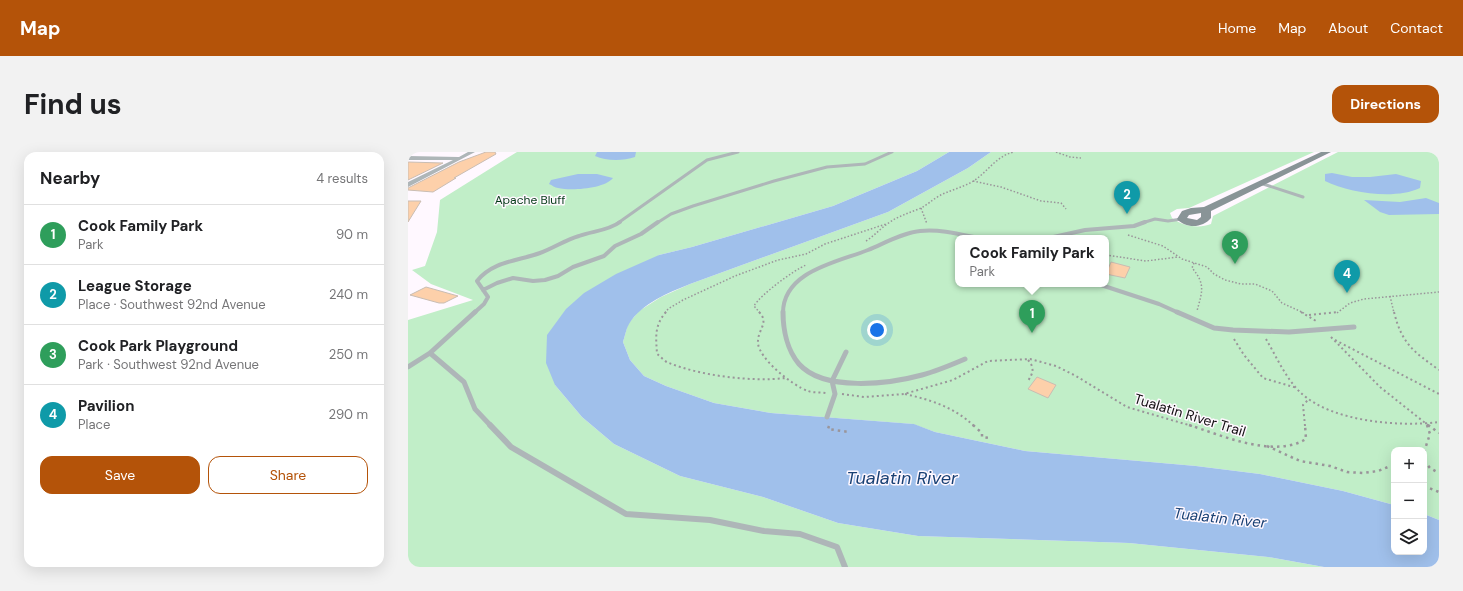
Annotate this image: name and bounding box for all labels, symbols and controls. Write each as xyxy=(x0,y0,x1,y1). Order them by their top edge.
text: Map xyxy=(20,16,60,41)
text: Home xyxy=(1218,19,1256,37)
text: Map xyxy=(1278,19,1306,37)
text: About xyxy=(1328,19,1368,37)
text: Contact xyxy=(1390,19,1443,37)
button: Directions xyxy=(1332,85,1439,123)
text: Find us xyxy=(24,86,122,123)
text: Nearby xyxy=(40,167,100,189)
text: 4 results xyxy=(316,170,368,187)
pin: 2 xyxy=(1114,181,1140,214)
park label: Apache Bluff xyxy=(495,192,565,208)
text: Cook Family Park xyxy=(78,216,203,236)
text: 1 xyxy=(51,226,55,243)
text: 90 m xyxy=(336,226,368,243)
pin: 3 xyxy=(1222,231,1248,264)
popup xyxy=(955,235,1109,287)
text: Park xyxy=(78,236,104,253)
text: Cook Family Park xyxy=(969,243,1095,263)
pin: 4 xyxy=(1334,260,1360,293)
text: Park xyxy=(969,263,995,280)
text: League Storage xyxy=(78,276,192,296)
text: 2 xyxy=(49,286,57,303)
text: 240 m xyxy=(329,286,368,303)
text: Place · Southwest 92nd Avenue xyxy=(78,296,266,313)
pin: 1 xyxy=(1019,300,1045,333)
your location xyxy=(867,320,887,340)
text: Cook Park Playground xyxy=(78,336,238,356)
text: 3 xyxy=(49,346,57,363)
text: 250 m xyxy=(329,346,368,363)
text: Park · Southwest 92nd Avenue xyxy=(78,356,259,373)
street label: Tualatin River Trail xyxy=(1132,389,1248,441)
text: Pavilion xyxy=(78,396,134,416)
text: 4 xyxy=(49,406,57,423)
text: 290 m xyxy=(329,406,368,423)
text: Place xyxy=(78,416,110,433)
map controls xyxy=(1391,447,1427,555)
button: + xyxy=(1391,447,1427,483)
button: Save xyxy=(40,456,200,494)
button: Share xyxy=(208,456,368,494)
water label: Tualatin River xyxy=(846,466,959,490)
button: − xyxy=(1391,483,1427,519)
water label: Tualatin River xyxy=(1173,503,1268,533)
button: layers xyxy=(1391,519,1427,555)

